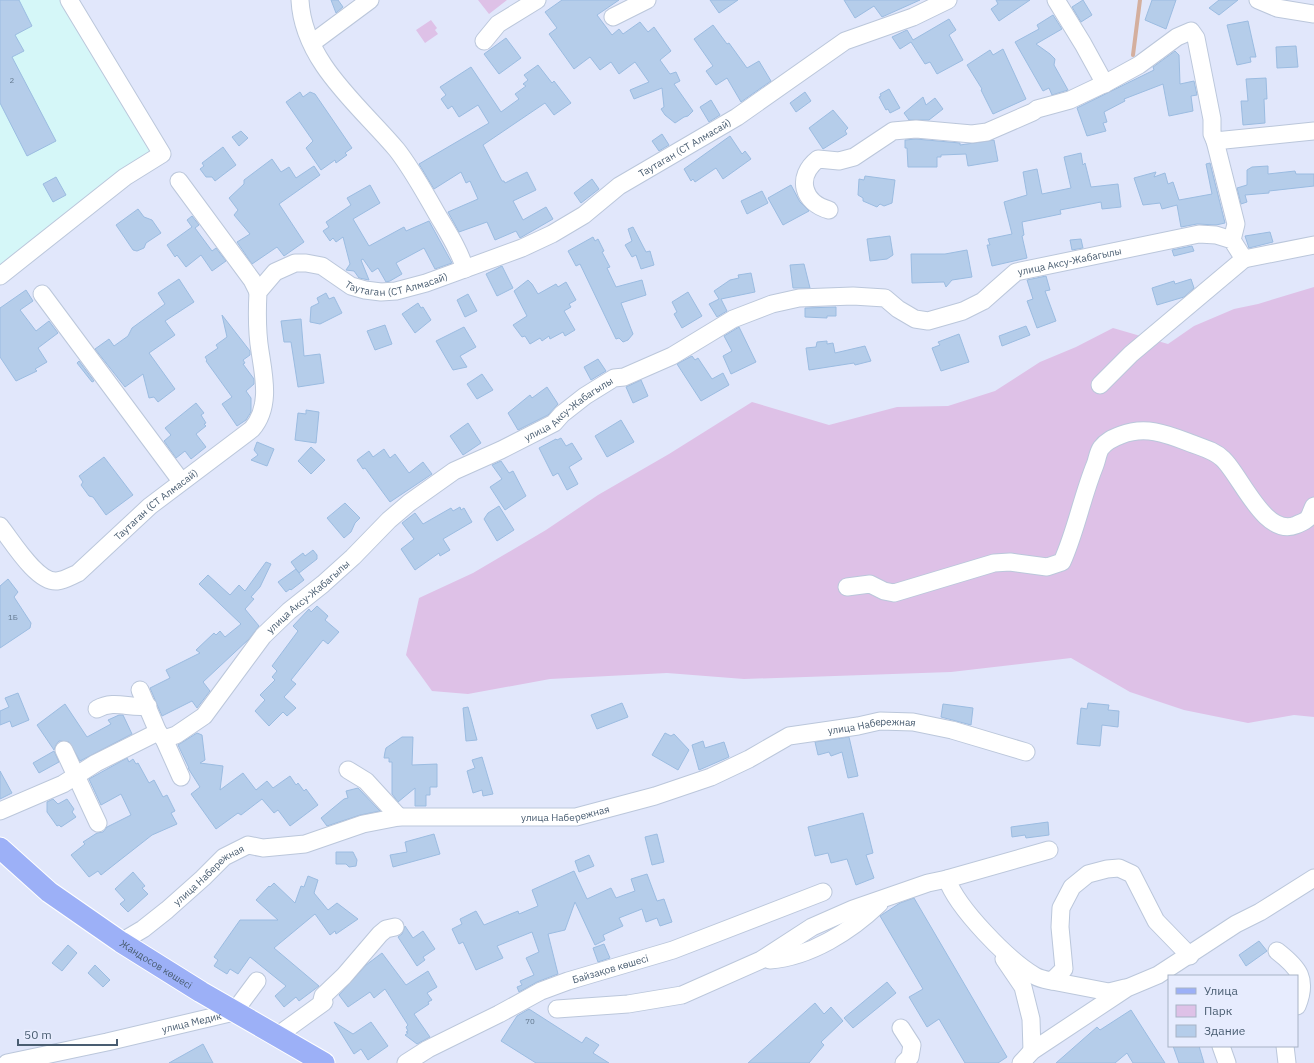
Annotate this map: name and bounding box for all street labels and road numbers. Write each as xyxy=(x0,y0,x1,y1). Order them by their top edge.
street label: Таутаган (СТ Алмасай) xyxy=(636,116,733,180)
street label: улица Аксу-Жабагылы xyxy=(1017,244,1123,278)
street label: Таутаган (СТ Алмасай) xyxy=(342,270,449,299)
street label: улица Аксу-Жабагылы xyxy=(522,374,616,444)
street label: Таутаган (СТ Алмасай) xyxy=(112,466,200,543)
street label: улица Аксу-Жабагылы xyxy=(264,557,352,636)
street label: улица Набережная xyxy=(827,715,917,737)
street label: улица Набережная xyxy=(521,802,611,824)
street label: улица Набережная xyxy=(171,842,246,908)
street label: Жандосов көшесі xyxy=(117,937,195,992)
street label: Байзақов көшесі xyxy=(571,952,650,986)
street label: улица Медик xyxy=(160,1009,223,1036)

